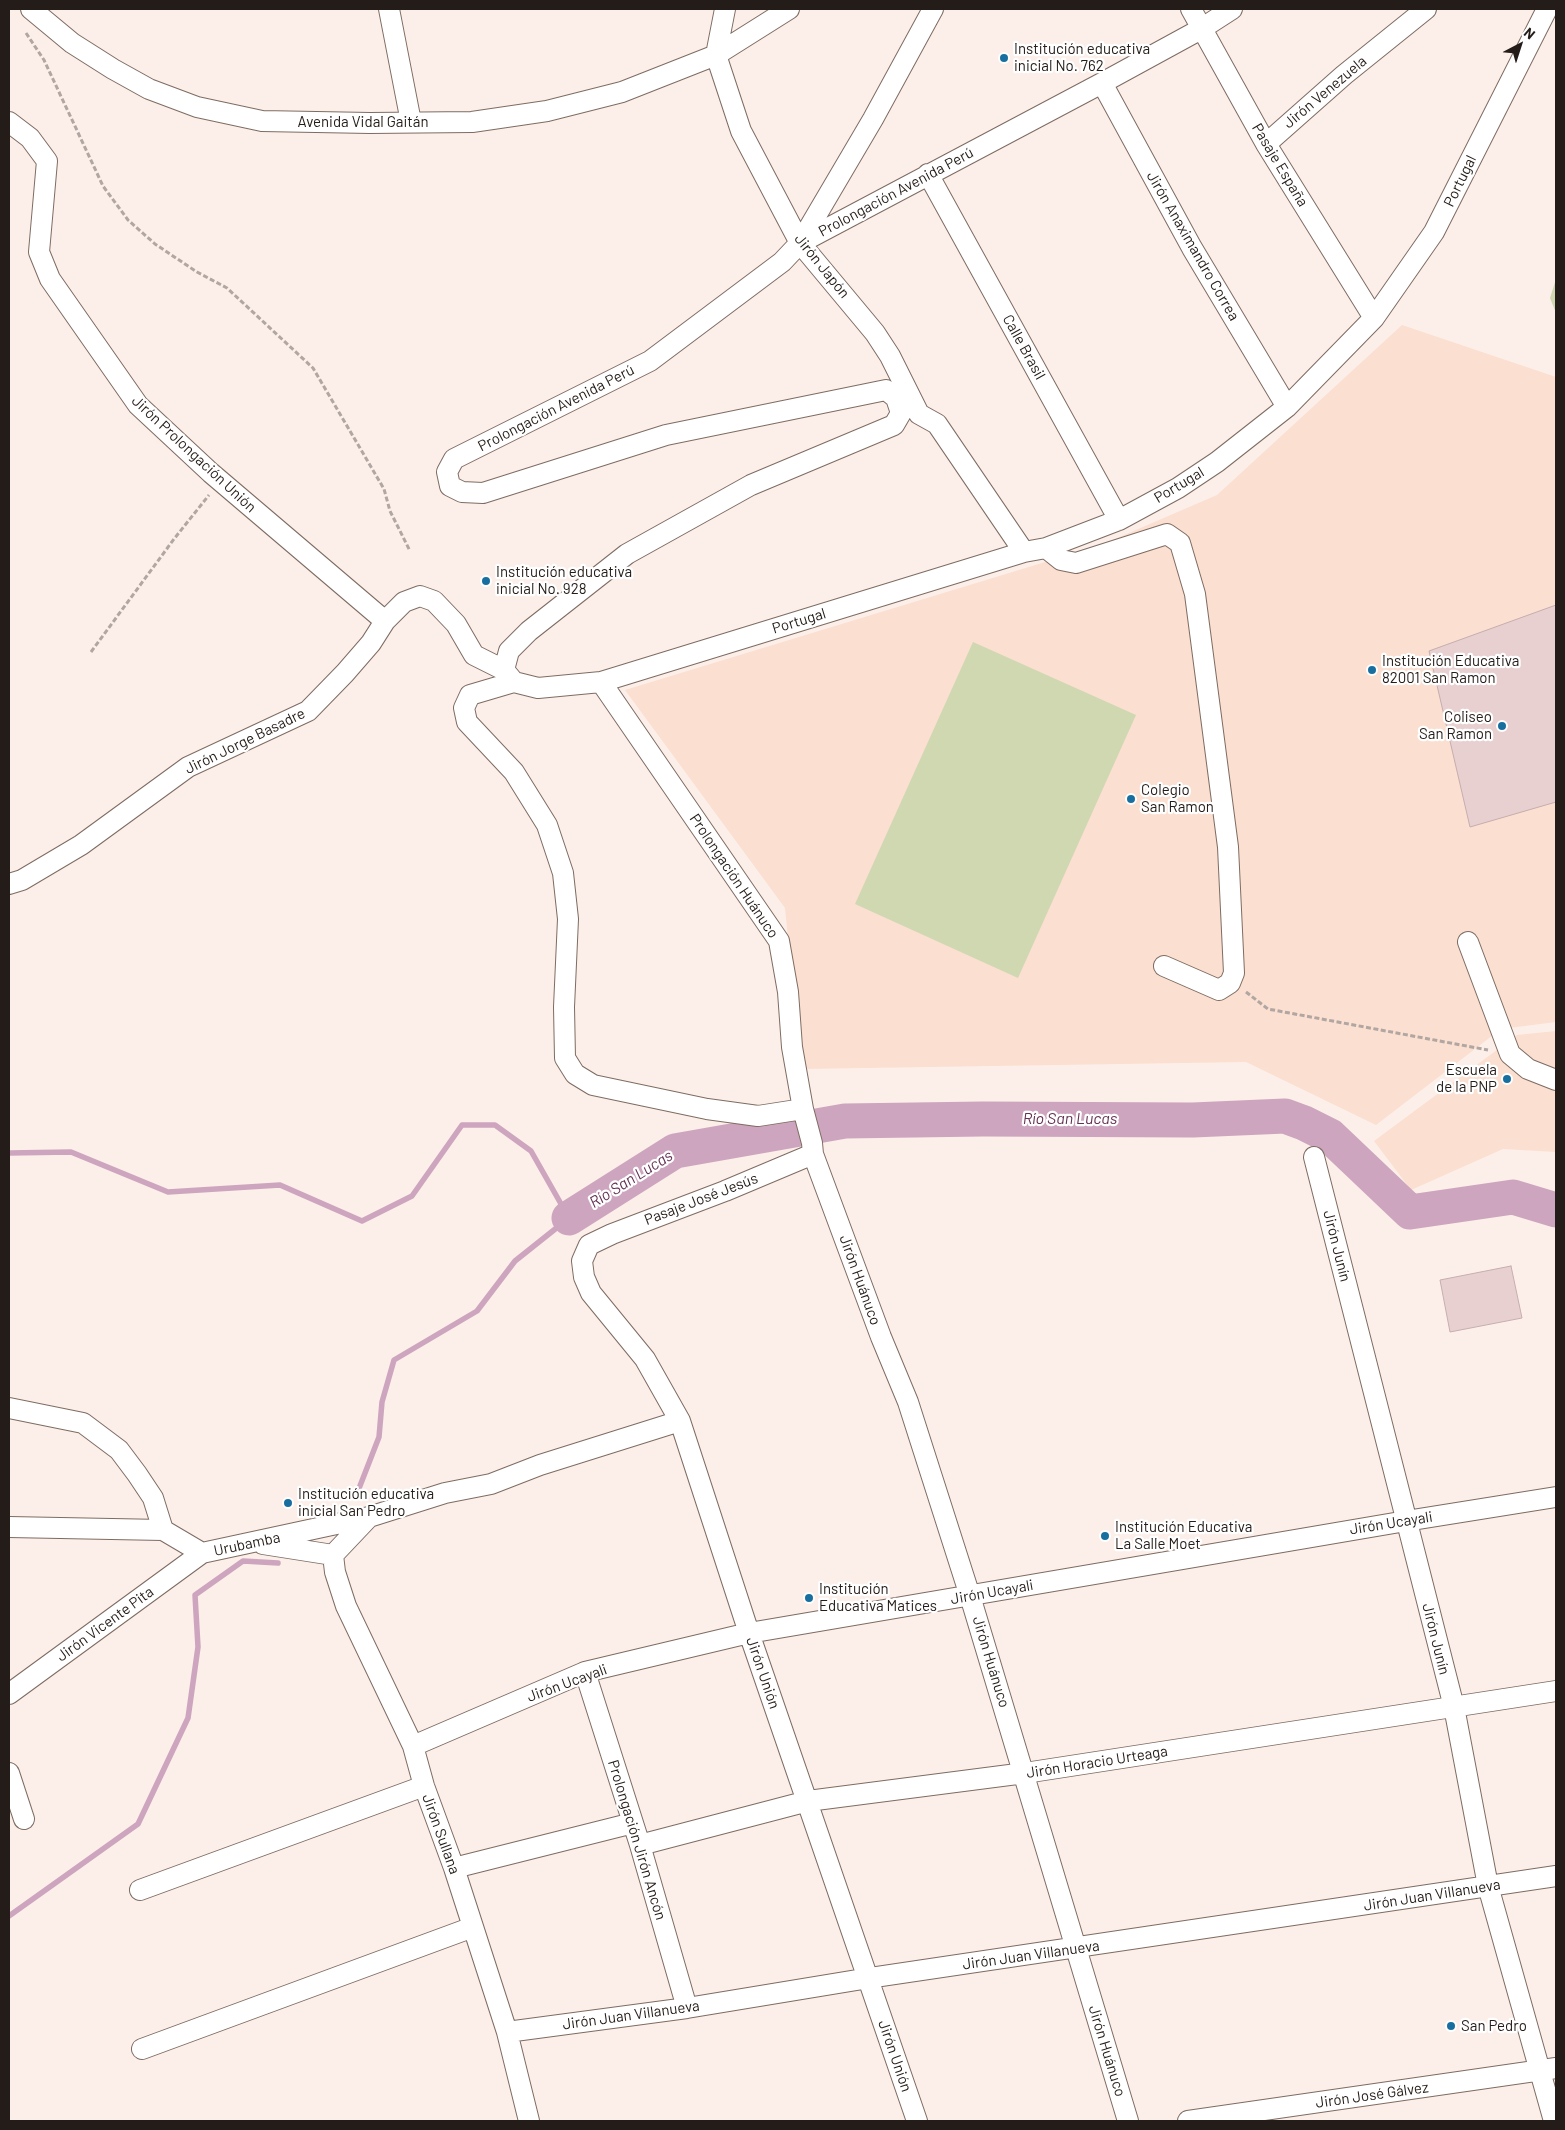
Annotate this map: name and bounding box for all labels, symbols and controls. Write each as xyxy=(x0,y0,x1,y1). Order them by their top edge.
north arrow xyxy=(1495,20,1545,70)
text: N xyxy=(1521,24,1539,43)
place label: Institución educativa inicial No. 762 xyxy=(1014,40,1150,75)
marker: Institución educativa inicial No. 762 xyxy=(998,52,1010,64)
street label: Jirón Venezuela xyxy=(1280,52,1370,132)
street label: Avenida Vidal Gaitán xyxy=(297,113,429,131)
street label: Pasaje España xyxy=(1248,120,1312,210)
street label: Prolongación Avenida Perú xyxy=(815,143,977,241)
street label: Portugal xyxy=(1440,152,1480,210)
street label: Jirón Anaximandro Correa xyxy=(1143,168,1243,324)
street label: Jirón Japón xyxy=(791,230,853,302)
street label: Calle Brasil xyxy=(999,311,1049,383)
street label: Prolongación Avenida Perú xyxy=(475,361,637,455)
street label: Jirón Prolongación Unión xyxy=(128,392,260,516)
street label: Portugal xyxy=(1151,463,1207,507)
place label: Institución educativa inicial No. 928 xyxy=(496,563,632,598)
marker: Institución educativa inicial No. 928 xyxy=(480,575,492,587)
street label: Portugal xyxy=(770,604,828,638)
place label: Institución Educativa 82001 San Ramon xyxy=(1382,652,1519,687)
marker: Institución Educativa 82001 San Ramon xyxy=(1366,664,1378,676)
street label: Jirón Jorge Basadre xyxy=(182,704,308,778)
place label: Coliseo San Ramon xyxy=(1419,708,1492,743)
marker: Coliseo San Ramon xyxy=(1496,720,1508,732)
place label: Colegio San Ramon xyxy=(1141,781,1214,816)
marker: Colegio San Ramon xyxy=(1125,793,1137,805)
street label: Prolongación Huánuco xyxy=(686,810,782,942)
place label: Escuela de la PNP xyxy=(1436,1061,1497,1096)
marker: Escuela de la PNP xyxy=(1501,1073,1513,1085)
water label: Río San Lucas xyxy=(1023,1109,1117,1129)
water label: Río San Lucas xyxy=(586,1146,676,1212)
street label: Pasaje José Jesús xyxy=(642,1169,760,1229)
street label: Jirón Junín xyxy=(1319,1208,1355,1284)
street label: Jirón Huánuco xyxy=(835,1233,885,1327)
place label: Institución educativa inicial San Pedro xyxy=(298,1485,434,1520)
marker: Institución educativa inicial San Pedro xyxy=(282,1497,294,1509)
street label: Jirón Ucayali xyxy=(1348,1508,1434,1538)
place label: Institución Educativa La Salle Moet xyxy=(1115,1518,1252,1553)
street label: Urubamba xyxy=(212,1528,282,1560)
marker: Institución Educativa La Salle Moet xyxy=(1099,1530,1111,1542)
street label: Jirón Ucayali xyxy=(949,1576,1035,1608)
place label: Institución Educativa Matices xyxy=(819,1580,937,1615)
street label: Jirón Vicente Pita xyxy=(53,1583,157,1665)
marker: Institución Educativa Matices xyxy=(803,1592,815,1604)
street label: Jirón Junín xyxy=(1418,1601,1454,1677)
street label: Jirón Huánuco xyxy=(969,1614,1013,1710)
street label: Jirón Unión xyxy=(742,1635,784,1711)
street label: Jirón Ucayali xyxy=(525,1660,609,1706)
street label: Jirón Horacio Urteaga xyxy=(1025,1742,1169,1782)
street label: Prolongación Jirón Ancón xyxy=(604,1758,670,1922)
street label: Jirón Sullana xyxy=(418,1791,464,1877)
street label: Jirón Juan Villanueva xyxy=(1362,1875,1502,1915)
street label: Jirón Juan Villanueva xyxy=(961,1936,1101,1974)
street label: Jirón Juan Villanueva xyxy=(561,1996,701,2034)
street label: Jirón Huánuco xyxy=(1085,2003,1129,2099)
place label: San Pedro xyxy=(1461,2017,1527,2035)
street label: Jirón Unión xyxy=(874,2018,916,2094)
marker: San Pedro xyxy=(1445,2020,1457,2032)
street label: Jirón José Gálvez xyxy=(1314,2078,1430,2112)

